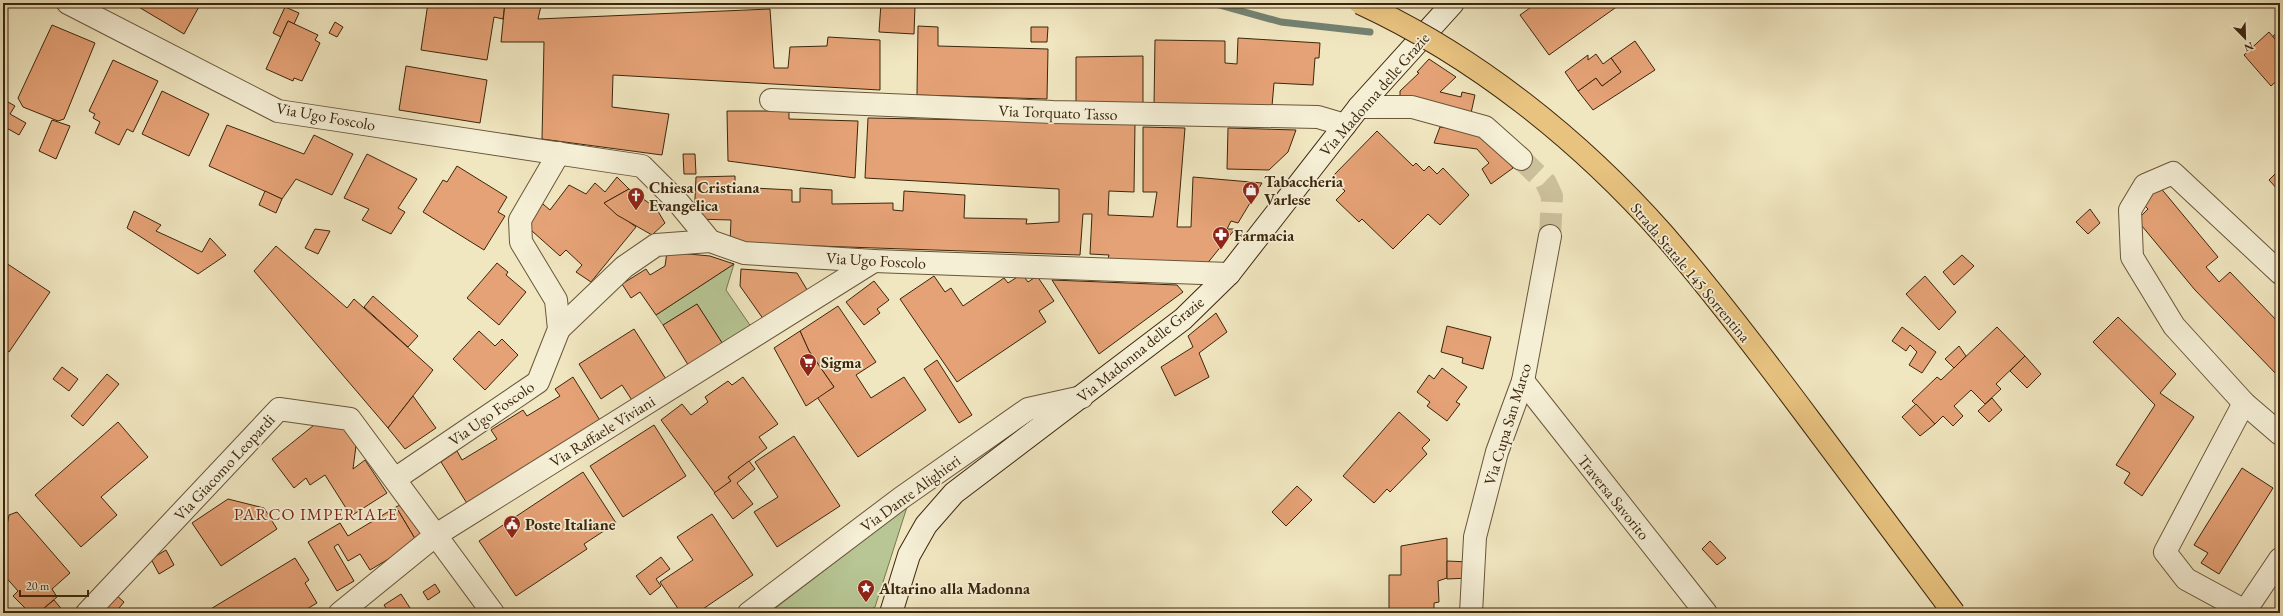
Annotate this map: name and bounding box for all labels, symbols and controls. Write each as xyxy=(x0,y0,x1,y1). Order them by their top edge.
north arrow xyxy=(2225,18,2265,58)
street label: Via Madonna delle Grazie xyxy=(1315,28,1434,161)
text: N xyxy=(2242,39,2256,55)
street label: Via Ugo Foscolo xyxy=(275,97,377,136)
street label: Via Torquato Tasso xyxy=(998,100,1118,125)
place label: Tabaccheria Varlese xyxy=(1264,171,1344,210)
place label: Chiesa Cristiana Evangelica xyxy=(649,177,760,216)
shop icon: Tabaccheria Varlese xyxy=(1241,180,1261,205)
church icon: Chiesa Cristiana Evangelica xyxy=(626,186,646,211)
street label: Strada Statale 145 Sorrentina xyxy=(1626,198,1756,347)
pharmacy icon: Farmacia xyxy=(1211,225,1231,250)
place label: Farmacia xyxy=(1234,225,1295,246)
street label: Via Ugo Foscolo xyxy=(825,247,927,274)
street label: Via Madonna delle Grazie xyxy=(1072,292,1208,407)
supermarket icon: Sigma xyxy=(798,352,818,377)
place label: Sigma xyxy=(821,352,863,373)
street label: Via Cupa San Marco xyxy=(1479,360,1536,488)
street label: Via Ugo Foscolo xyxy=(444,376,538,451)
street label: Via Raffaele Viviani xyxy=(546,391,659,472)
street label: Via Giacomo Leopardi xyxy=(169,409,279,525)
street label: Via Dante Alighieri xyxy=(856,450,965,537)
street label: Traversa Savorito xyxy=(1573,450,1654,544)
district label: PARCO IMPERIALE xyxy=(234,503,398,525)
public building icon: Poste Italiane xyxy=(502,514,522,539)
place label: Poste Italiane xyxy=(525,514,616,535)
scale bar xyxy=(20,572,88,598)
text: 20 m xyxy=(26,578,50,594)
place icon: Altarino alla Madonna xyxy=(856,578,876,603)
place label: Altarino alla Madonna xyxy=(878,578,1031,599)

